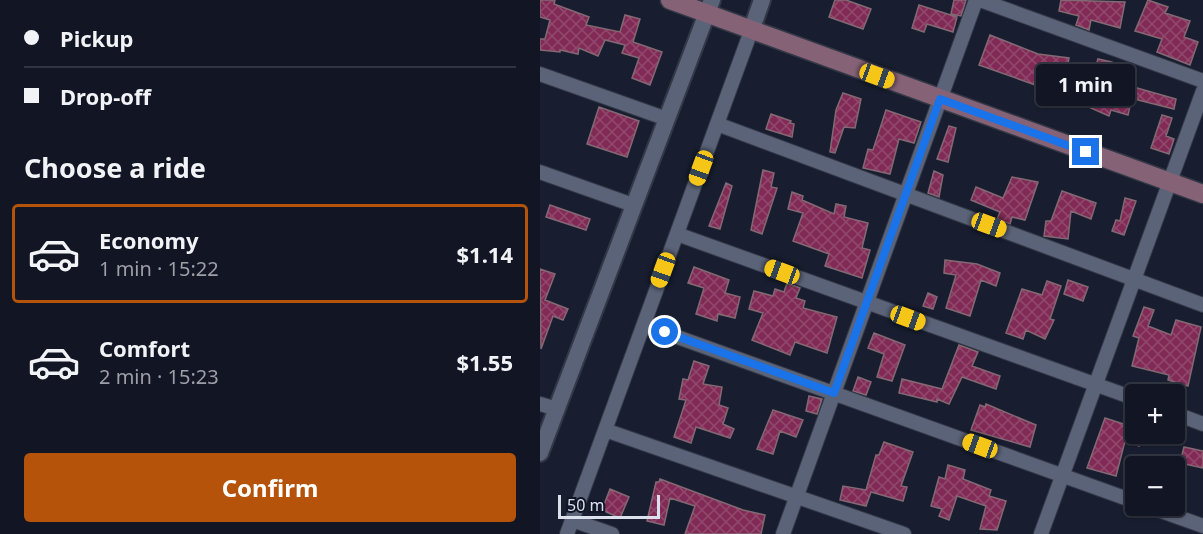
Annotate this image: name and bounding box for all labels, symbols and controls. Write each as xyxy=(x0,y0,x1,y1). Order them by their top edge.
text: Pickup xyxy=(60,23,133,53)
car xyxy=(857,61,897,91)
callout: 1 min xyxy=(1036,65,1136,107)
text: 1 min xyxy=(1058,71,1113,98)
text: Drop-off xyxy=(60,81,151,111)
route end xyxy=(1072,138,1099,165)
car xyxy=(686,148,716,188)
text: Choose a ride xyxy=(24,149,206,186)
car xyxy=(969,210,1009,240)
text: Economy xyxy=(99,225,198,255)
icon: car xyxy=(27,227,81,281)
text: $1.14 xyxy=(456,239,513,269)
car xyxy=(648,250,678,290)
text: 1 min · 15:22 xyxy=(99,255,219,282)
car xyxy=(762,257,802,287)
car xyxy=(888,303,928,333)
route start xyxy=(651,318,678,345)
text: Comfort xyxy=(99,333,190,363)
icon: car xyxy=(27,335,81,389)
text: $1.55 xyxy=(456,347,513,377)
text: 2 min · 15:23 xyxy=(99,363,219,390)
map controls xyxy=(1125,384,1185,516)
button: + xyxy=(1125,384,1185,444)
car xyxy=(960,431,1000,461)
button: Confirm xyxy=(24,453,516,522)
button: − xyxy=(1125,456,1185,516)
scale bar xyxy=(558,492,660,520)
text: 50 m xyxy=(567,494,604,516)

